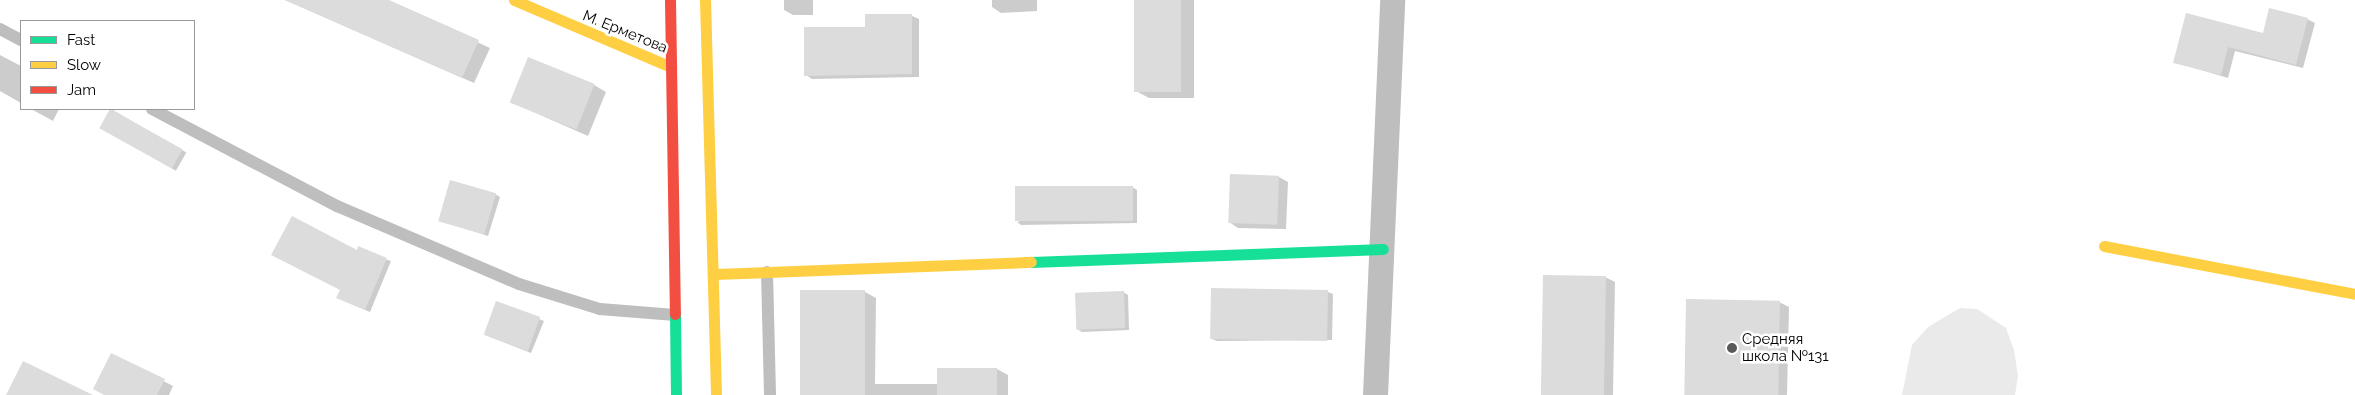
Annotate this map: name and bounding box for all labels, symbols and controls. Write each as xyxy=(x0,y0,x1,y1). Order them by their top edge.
street label: М. Ерметова xyxy=(580,7,670,57)
legend xyxy=(20,20,195,110)
text: Fast xyxy=(67,31,95,49)
text: Slow xyxy=(67,56,101,74)
text: Jam xyxy=(67,81,96,99)
place label: Средняя школа №131 xyxy=(1742,330,1829,365)
marker: Средняя школа №131 xyxy=(1726,342,1738,354)

